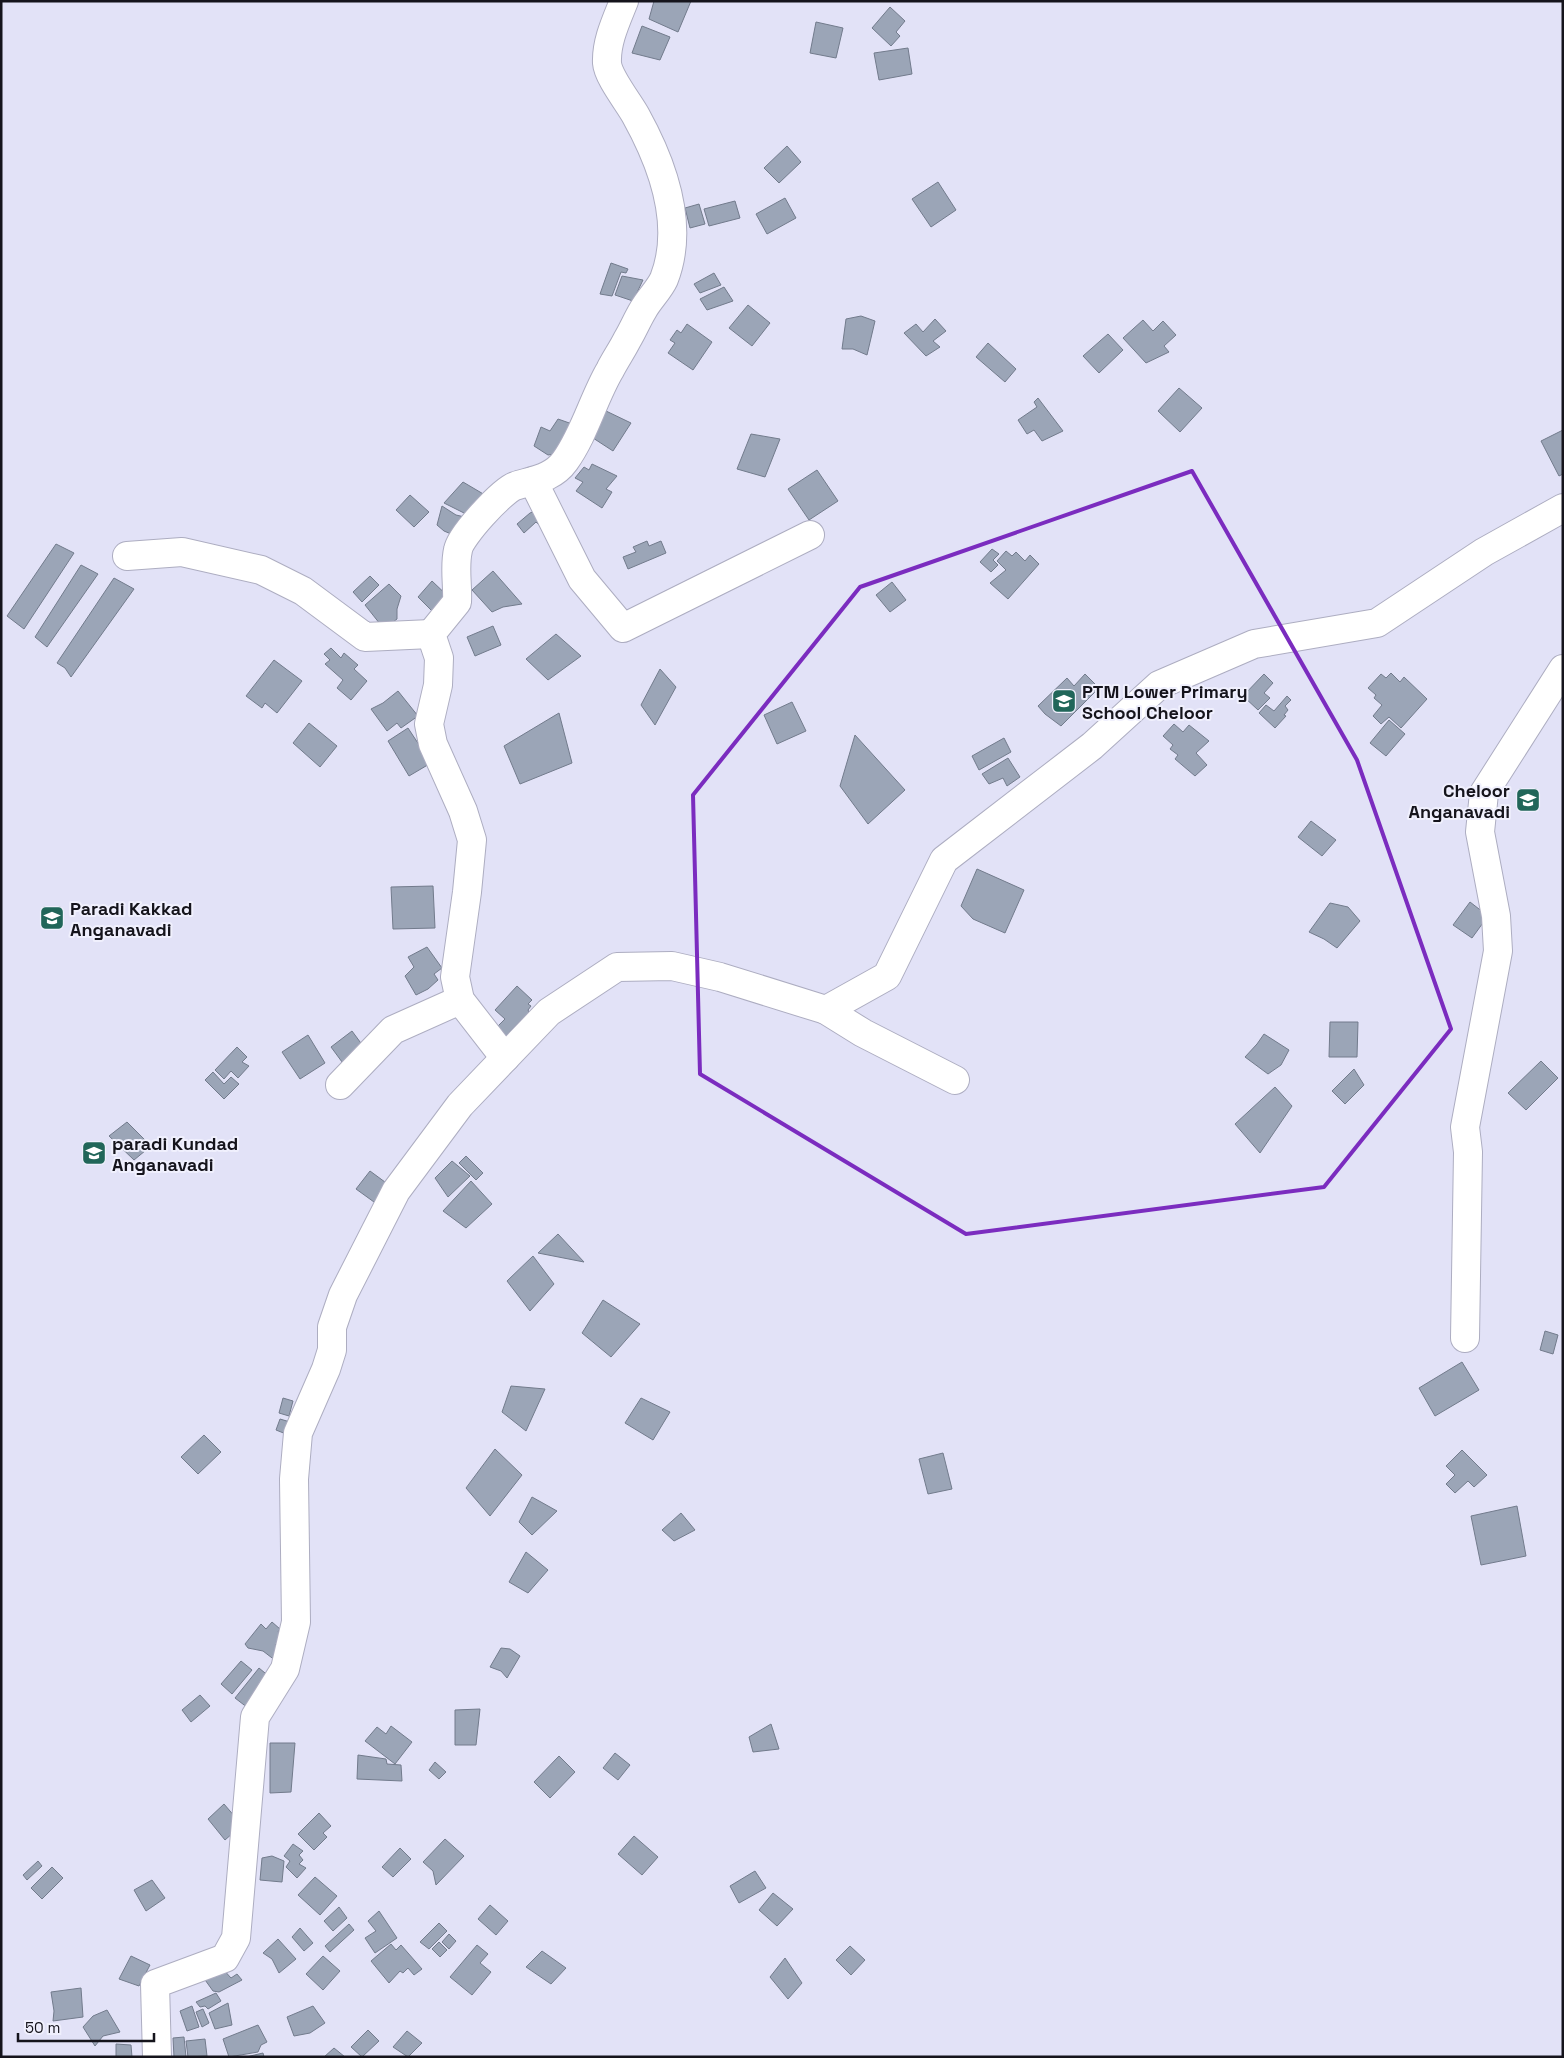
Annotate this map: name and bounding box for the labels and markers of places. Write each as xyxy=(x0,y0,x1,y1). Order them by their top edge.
place label: PTM Lower Primary School Cheloor xyxy=(1082,680,1248,724)
school or university icon: PTM Lower Primary School Cheloor xyxy=(1051,688,1077,714)
place label: Cheloor Anganavadi xyxy=(1408,779,1510,823)
school or university icon: Cheloor Anganavadi xyxy=(1515,787,1541,813)
place label: Paradi Kakkad Anganavadi xyxy=(70,897,193,941)
school or university icon: Paradi Kakkad Anganavadi xyxy=(39,905,65,931)
place label: paradi Kundad Anganavadi xyxy=(112,1132,238,1176)
school or university icon: paradi Kundad Anganavadi xyxy=(81,1140,107,1166)

